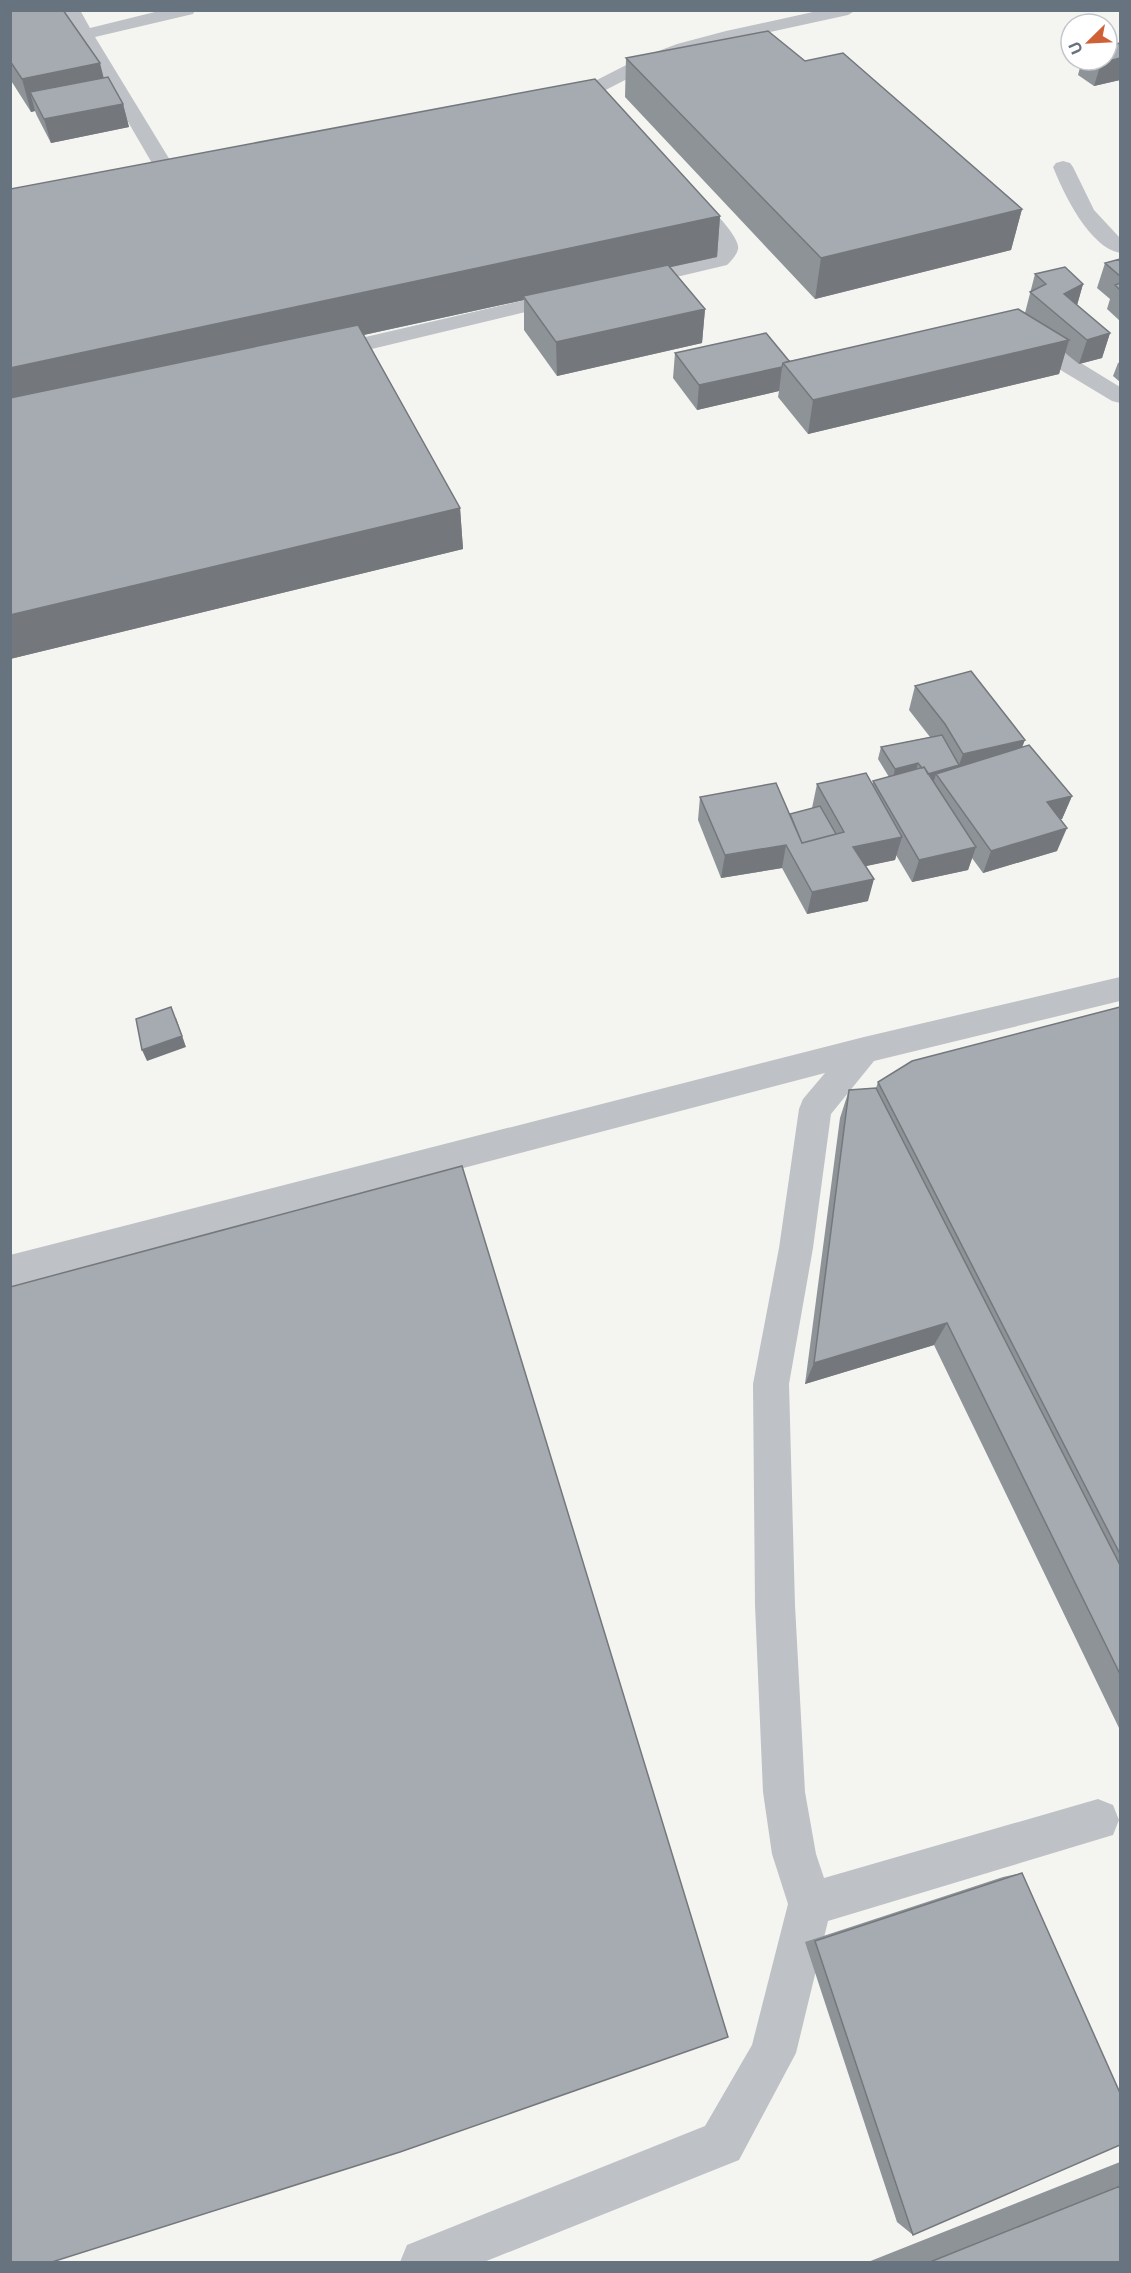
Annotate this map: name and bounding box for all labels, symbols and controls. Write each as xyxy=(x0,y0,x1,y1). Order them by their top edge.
north arrow xyxy=(1059,12,1119,72)
text: U xyxy=(1064,39,1087,58)

